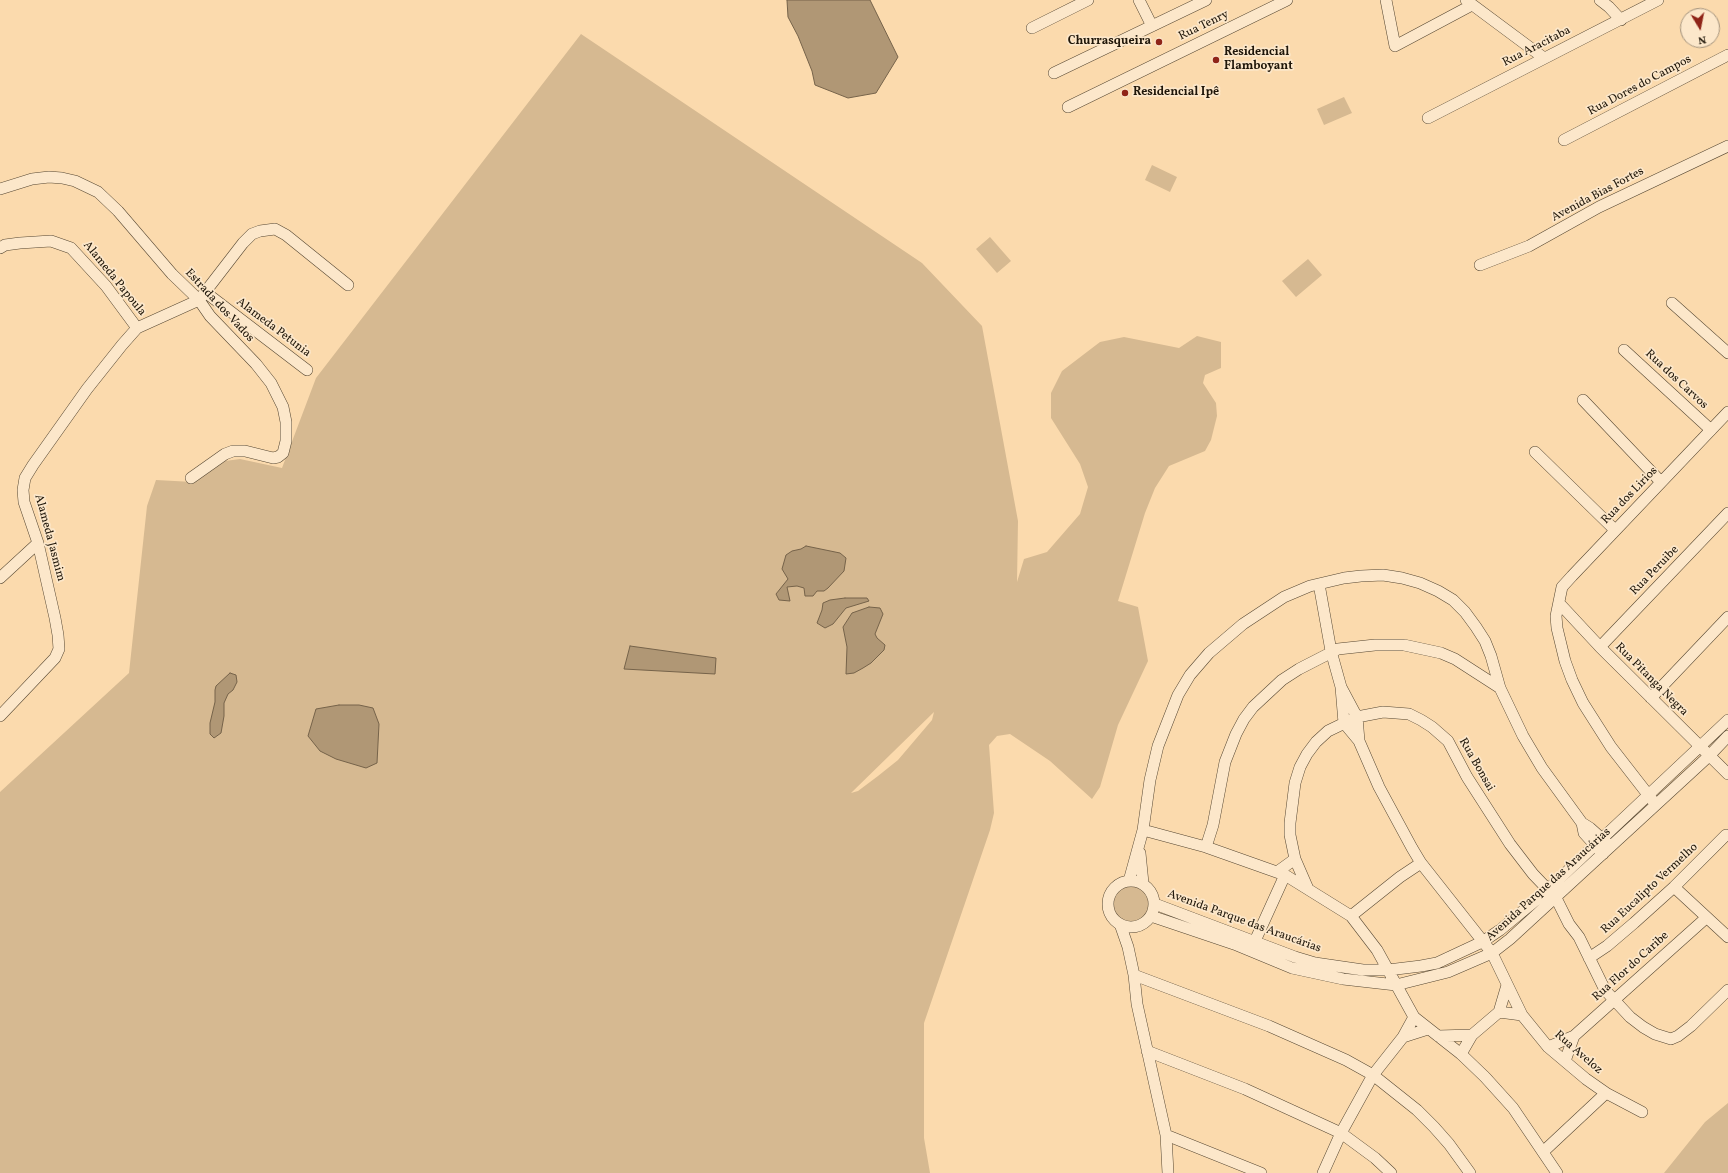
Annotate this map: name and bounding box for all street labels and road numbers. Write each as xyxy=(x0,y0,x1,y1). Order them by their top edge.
street label: Rua Tenry xyxy=(1177,8,1231,44)
street label: Rua Aracitaba xyxy=(1501,24,1573,70)
street label: Rua Dores do Campos xyxy=(1586,53,1694,119)
street label: Avenida Bias Fortes xyxy=(1549,165,1647,225)
street label: Alameda Papoula xyxy=(79,239,149,319)
street label: Estrada dos Vados xyxy=(181,266,257,346)
street label: Alameda Petunia xyxy=(233,295,313,361)
street label: Rua dos Carvos xyxy=(1642,347,1710,413)
street label: Rua dos Lirios xyxy=(1599,464,1661,528)
street label: Alameda Jasmim xyxy=(30,493,68,583)
street label: Rua Peruibe xyxy=(1628,543,1682,599)
street label: Rua Pitanga Negra xyxy=(1611,640,1691,720)
street label: Rua Bonsai xyxy=(1455,736,1497,794)
street label: Avenida Parque das Araucárias xyxy=(1484,825,1614,945)
street label: Rua Eucalipto Vermelho xyxy=(1599,840,1701,938)
street label: Avenida Parque das Araucárias xyxy=(1165,887,1323,957)
street label: Rua Flor do Caribe xyxy=(1590,929,1672,1005)
street label: Rua Aveloz xyxy=(1551,1028,1605,1078)

